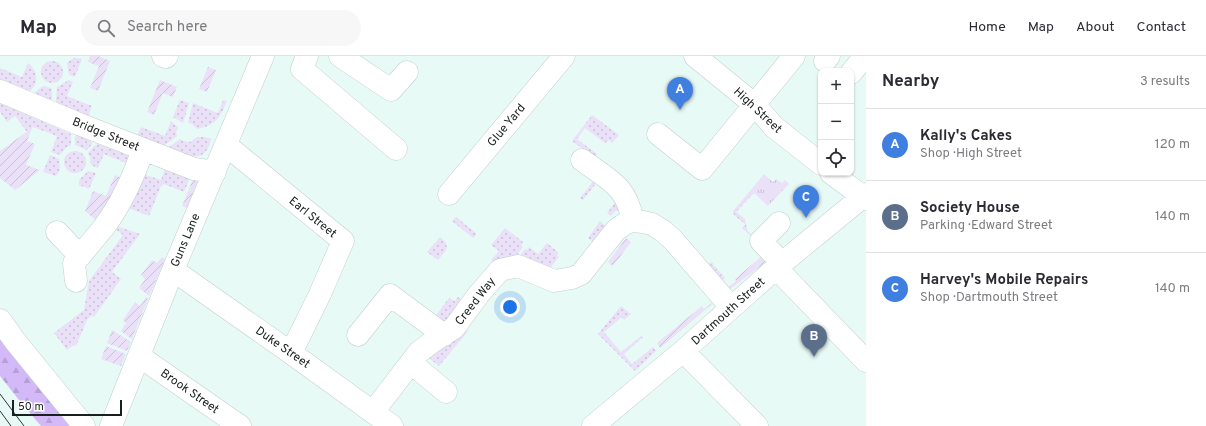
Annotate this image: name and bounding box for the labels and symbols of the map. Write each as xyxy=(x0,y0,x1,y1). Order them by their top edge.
pin: A xyxy=(667,77,693,110)
street label: High Street xyxy=(730,84,785,137)
street label: Glue Yard xyxy=(484,101,529,150)
street label: Bridge Street xyxy=(70,114,142,156)
pin: C xyxy=(793,185,819,218)
street label: Earl Street xyxy=(285,194,340,242)
street label: Guns Lane xyxy=(167,211,204,270)
street label: Creed Way xyxy=(452,274,500,329)
street label: Dartmouth Street xyxy=(688,274,769,349)
your location xyxy=(500,297,520,317)
street label: Duke Street xyxy=(252,323,313,373)
pin: B xyxy=(801,324,827,357)
street label: Brook Street xyxy=(157,366,222,418)
scale bar xyxy=(12,398,122,417)

